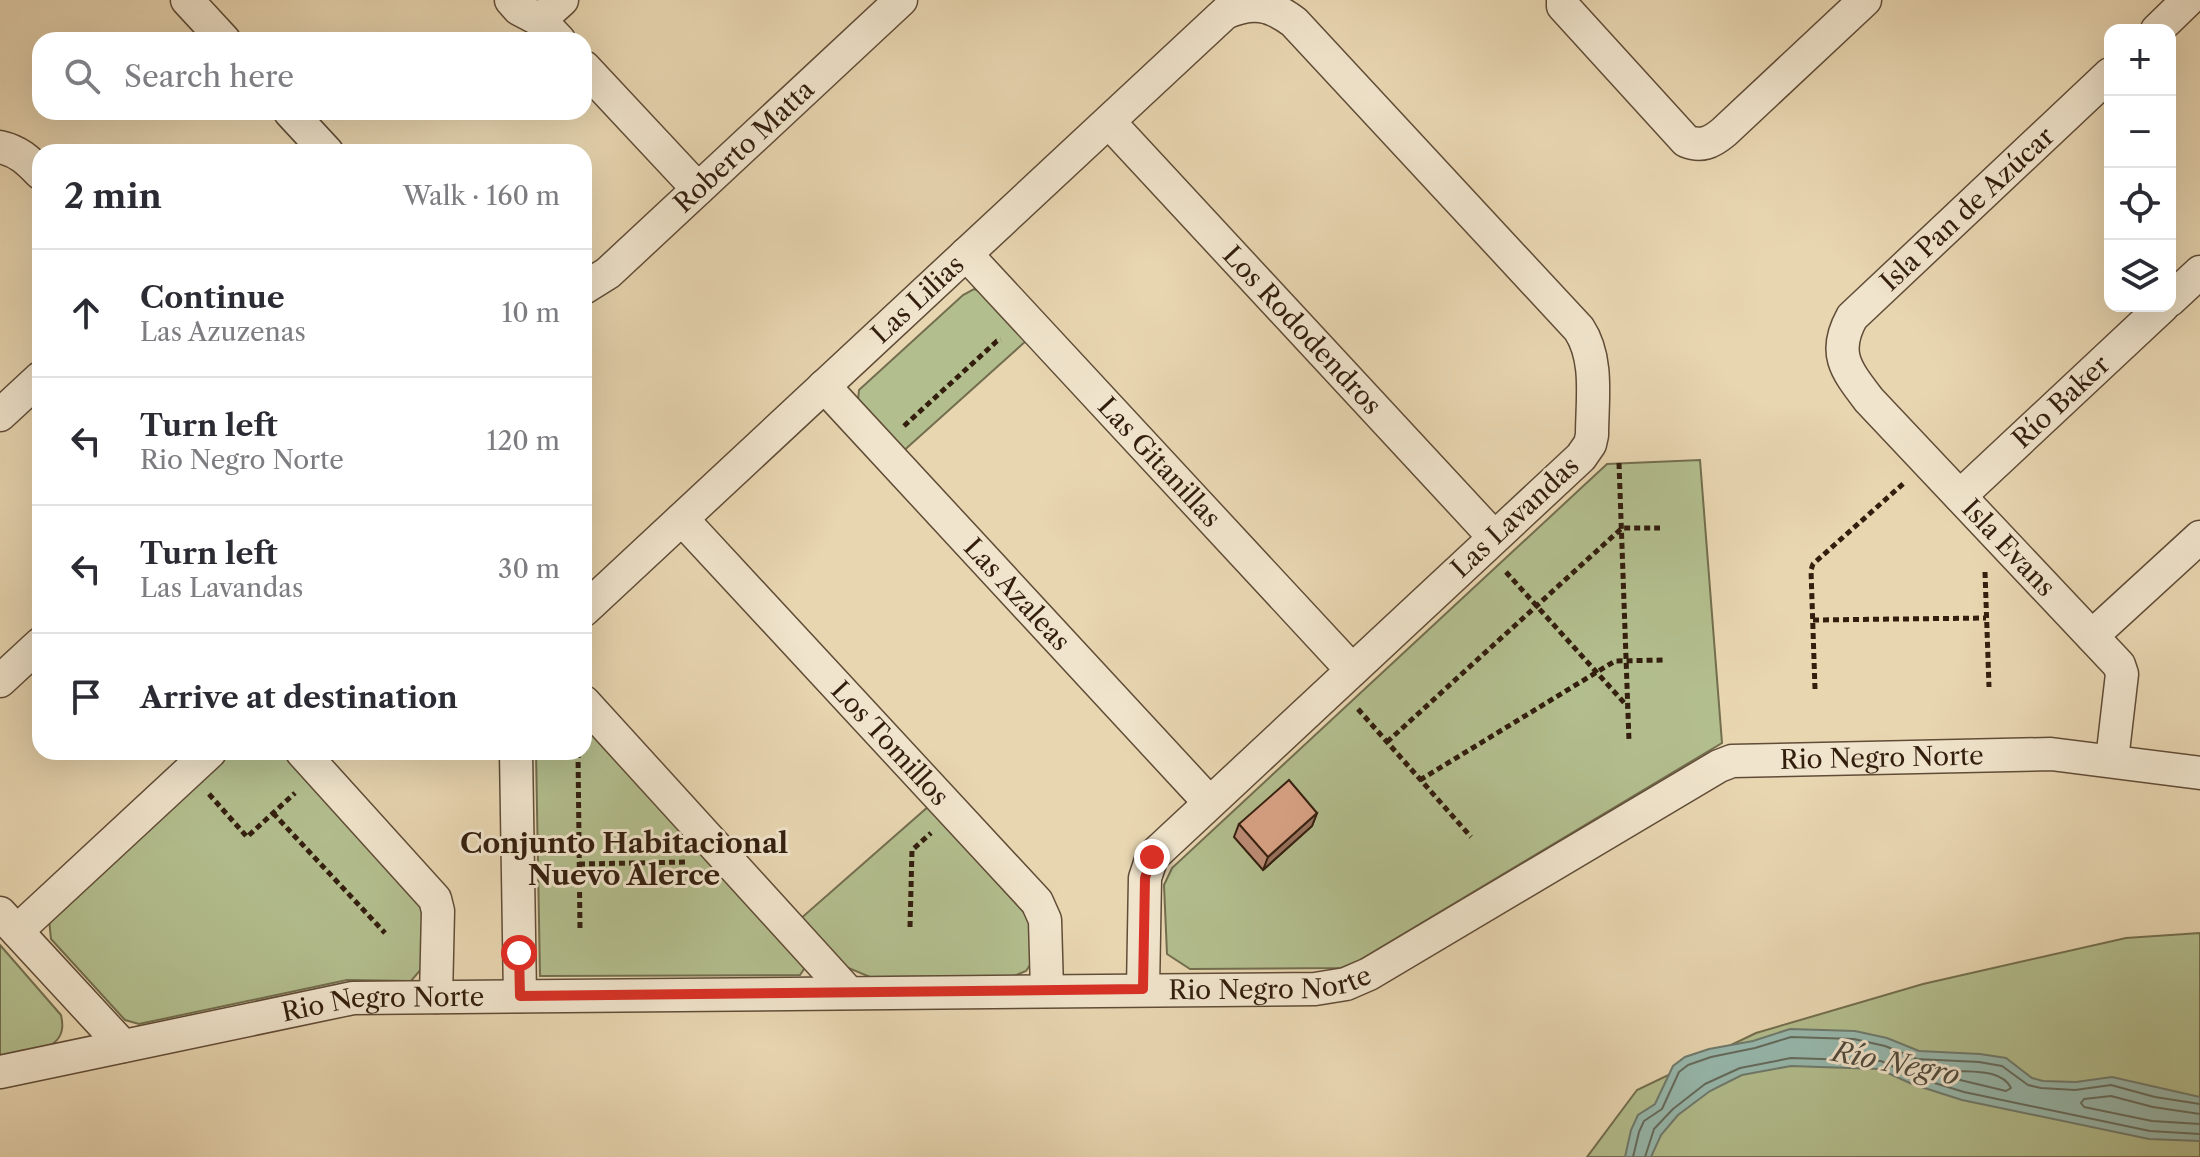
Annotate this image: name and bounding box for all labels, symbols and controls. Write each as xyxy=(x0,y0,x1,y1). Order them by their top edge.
map controls xyxy=(2104,24,2176,312)
button: + xyxy=(2104,24,2176,96)
search box xyxy=(32,32,592,120)
icon: search xyxy=(60,54,104,98)
text: Search here xyxy=(124,58,294,95)
street label: Roberto Matta xyxy=(667,73,821,219)
button: − xyxy=(2104,96,2176,168)
street label: Isla Pan de Azúcar xyxy=(1874,120,2060,298)
button: locate xyxy=(2104,168,2176,240)
text: 2 min xyxy=(64,175,162,217)
text: Walk · 160 m xyxy=(403,180,560,212)
street label: Los Rododendros xyxy=(1216,239,1388,421)
button: layers xyxy=(2104,240,2176,312)
street label: Las Lilias xyxy=(865,248,971,350)
text: Continue xyxy=(140,279,285,316)
icon: ahead xyxy=(64,291,108,335)
text: 10 m xyxy=(501,297,560,329)
text: Las Azuzenas xyxy=(140,316,306,348)
street label: Río Baker xyxy=(2006,349,2116,455)
street label: Las Gitanillas xyxy=(1091,391,1227,534)
text: Turn left xyxy=(140,407,277,444)
icon: left xyxy=(64,419,108,463)
text: 120 m xyxy=(486,425,560,457)
text: Rio Negro Norte xyxy=(140,444,344,476)
street label: Las Lavandas xyxy=(1444,450,1586,584)
street label: Isla Evans xyxy=(1955,493,2062,603)
street label: Las Azaleas xyxy=(957,532,1077,657)
text: Turn left xyxy=(140,535,277,572)
icon: left xyxy=(64,547,108,591)
text: 30 m xyxy=(498,553,560,585)
text: Las Lavandas xyxy=(140,572,303,604)
street label: Los Tomillos xyxy=(824,674,956,812)
icon: arrive xyxy=(64,675,108,719)
text: Arrive at destination xyxy=(140,679,458,716)
street label: Rio Negro Norte xyxy=(1779,739,1984,776)
district label: Conjunto Habitacional Nuevo Alerce xyxy=(460,826,788,892)
route end xyxy=(1134,839,1170,875)
route start xyxy=(501,935,537,971)
street label: Rio Negro Norte xyxy=(1168,959,1376,1006)
street label: Rio Negro Norte xyxy=(279,981,484,1029)
water label: Río Negro xyxy=(1828,1034,1962,1092)

